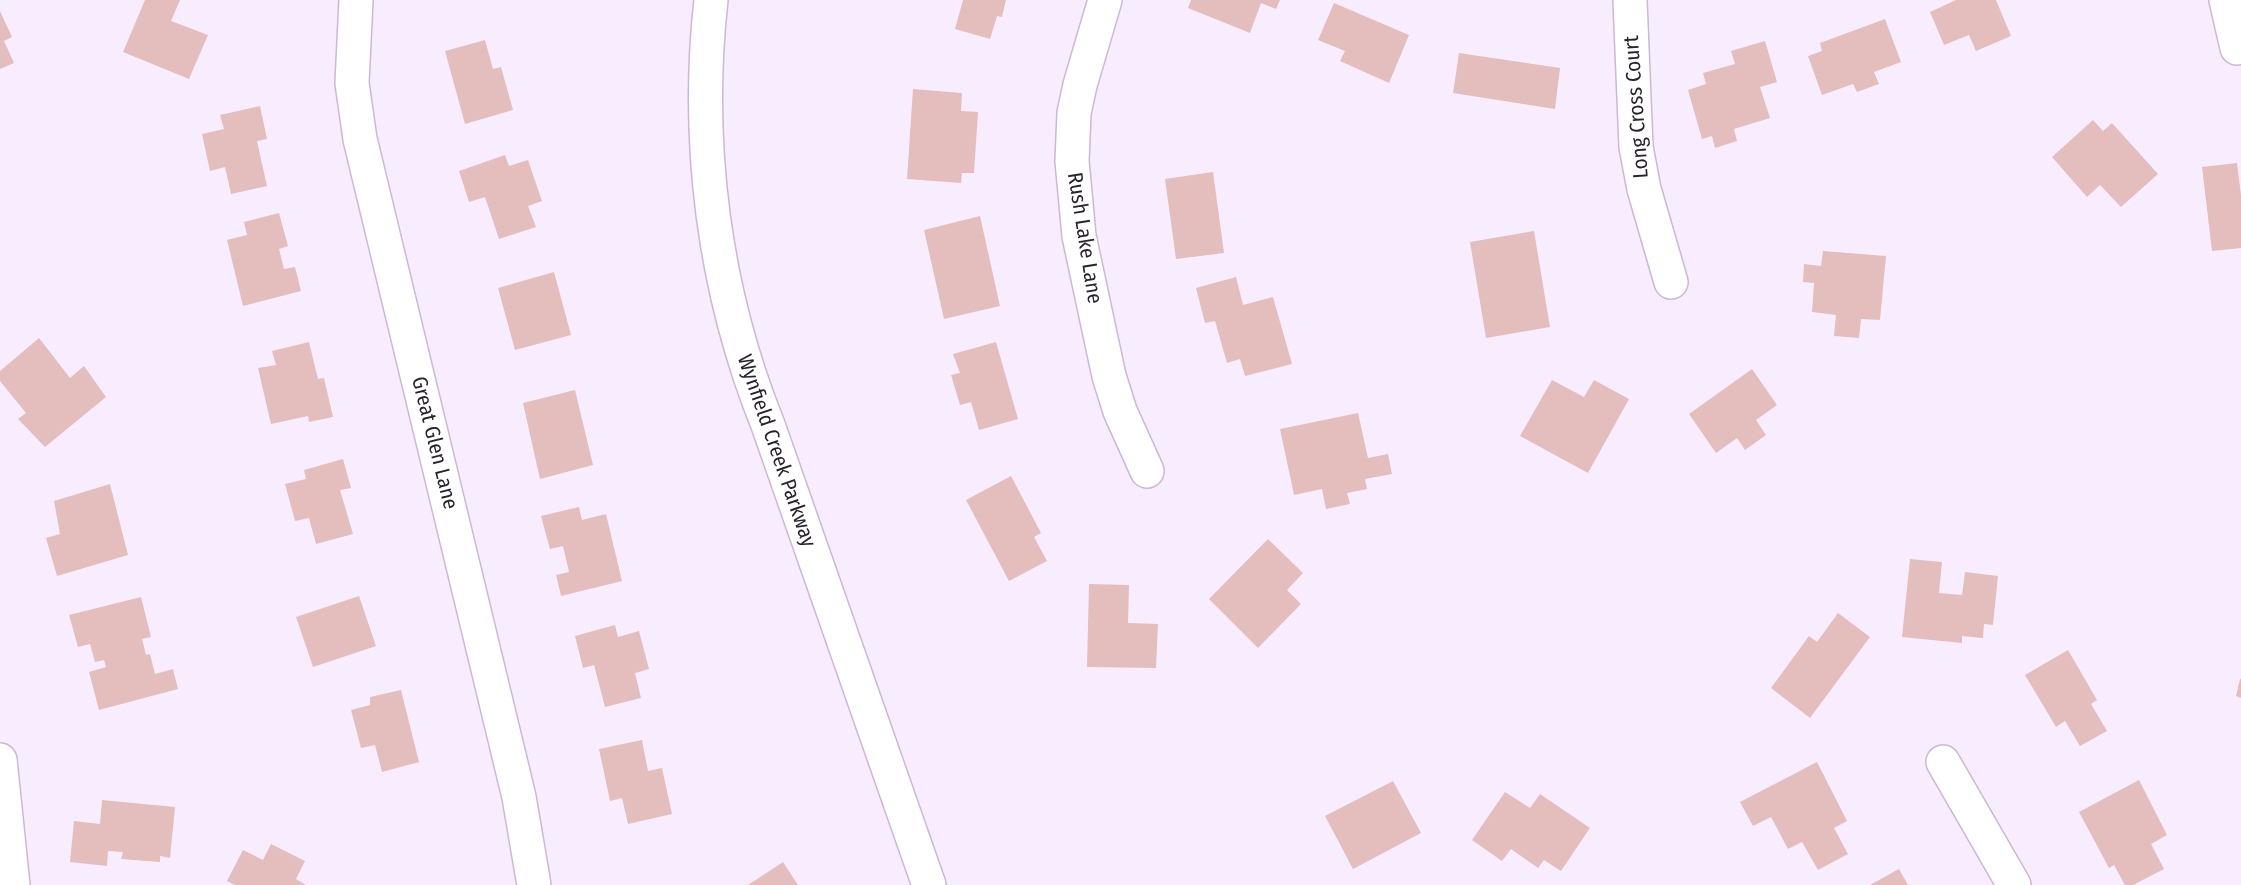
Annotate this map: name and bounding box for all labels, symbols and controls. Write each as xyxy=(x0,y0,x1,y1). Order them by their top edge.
street label: Long Cross Court xyxy=(1619,35,1655,179)
street label: Rush Lake Lane xyxy=(1061,171,1107,305)
street label: Wynfield Creek Parkway xyxy=(731,351,821,551)
street label: Great Glen Lane xyxy=(405,374,463,512)

